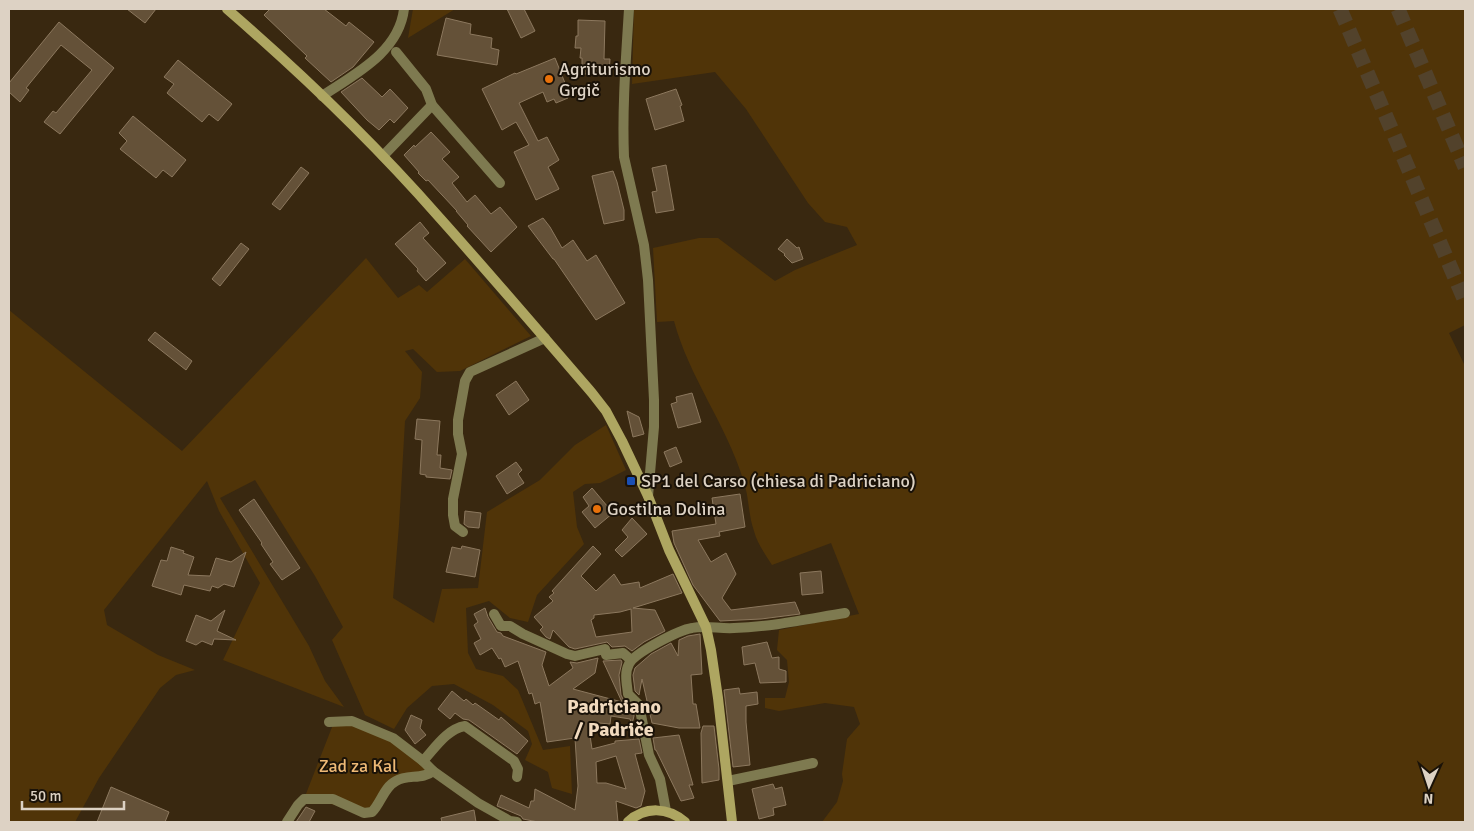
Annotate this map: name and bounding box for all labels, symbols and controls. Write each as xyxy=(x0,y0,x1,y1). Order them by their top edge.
place label: Agriturismo Grgič xyxy=(559,58,651,101)
marker: Agriturismo Grgič xyxy=(543,73,555,85)
place label: SP1 del Carso (chiesa di Padriciano) xyxy=(641,470,916,492)
marker: SP1 del Carso (chiesa di Padriciano) xyxy=(625,475,637,487)
place label: Gostilna Dolina xyxy=(607,498,725,520)
marker: Gostilna Dolina xyxy=(591,503,603,515)
district label: Padriciano / Padriče xyxy=(567,694,661,742)
park label: Zad za Kal xyxy=(319,755,397,777)
north arrow xyxy=(1404,761,1454,811)
scale bar xyxy=(22,778,125,810)
text: 50 m xyxy=(30,787,61,805)
text: N xyxy=(1423,790,1434,807)

